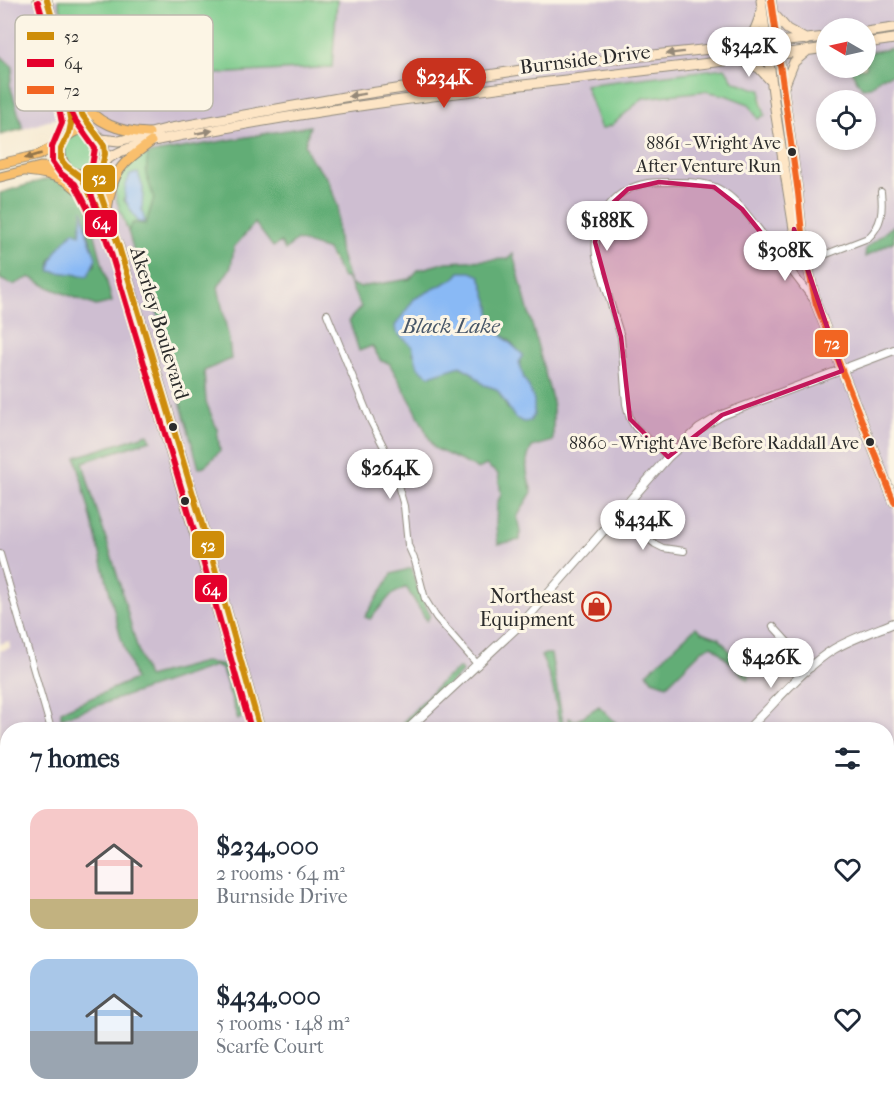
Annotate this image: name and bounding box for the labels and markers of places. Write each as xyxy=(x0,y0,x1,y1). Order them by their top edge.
pin: $342K xyxy=(707,27,791,78)
pin: $234K xyxy=(402,58,486,109)
place label: 8861 - Wright Ave After Venture Run xyxy=(635,133,782,177)
marker: 8861 - Wright Ave After Venture Run xyxy=(786,146,798,158)
pin: $188K xyxy=(565,201,649,252)
pin: $308K xyxy=(743,231,827,282)
unlabelled marker xyxy=(167,421,179,433)
place label: 8860 - Wright Ave Before Raddall Ave xyxy=(569,433,859,454)
marker: 8860 - Wright Ave Before Raddall Ave xyxy=(864,436,876,448)
pin: $264K xyxy=(348,449,432,500)
unlabelled marker xyxy=(179,495,191,507)
pin: $434K xyxy=(601,500,685,551)
place label: Northeast Equipment xyxy=(479,585,575,631)
shop icon: Northeast Equipment xyxy=(580,591,612,623)
pin: $426K xyxy=(729,638,813,689)

